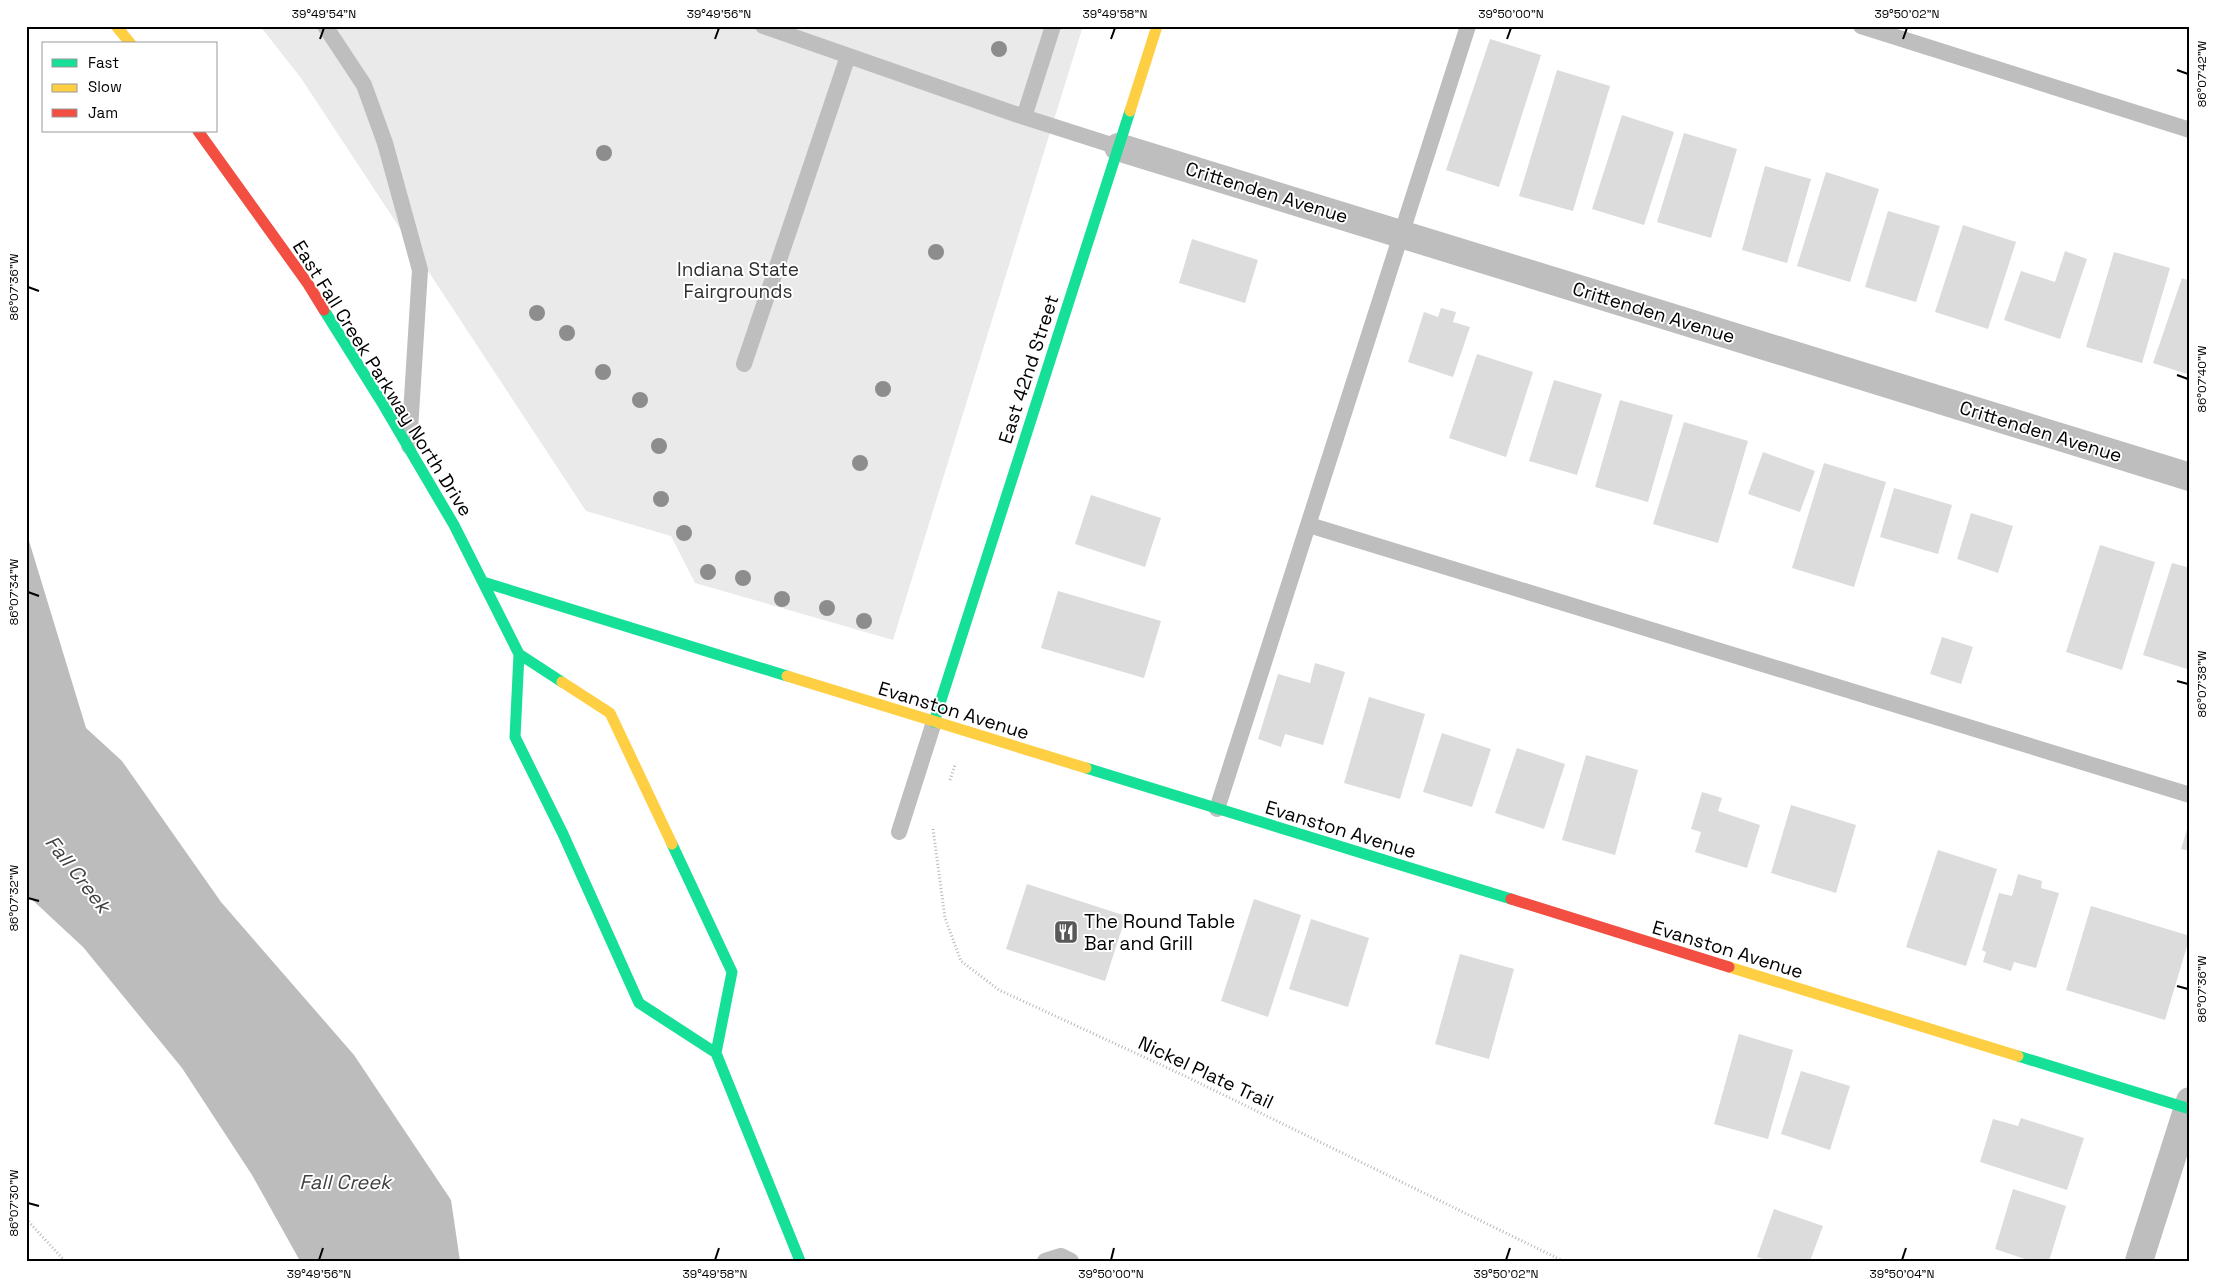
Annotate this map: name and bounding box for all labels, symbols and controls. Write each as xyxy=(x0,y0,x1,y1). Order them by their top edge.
text: 39°49'54"N xyxy=(292,6,356,22)
text: 39°49'56"N xyxy=(687,6,751,22)
text: 39°49'58"N xyxy=(1083,6,1147,22)
text: 39°50'00"N xyxy=(1478,6,1544,22)
text: 39°50'02"N xyxy=(1874,6,1940,22)
text: 86°07'42"W xyxy=(2194,40,2210,107)
legend xyxy=(42,42,218,132)
text: Fast xyxy=(88,53,119,72)
text: Slow xyxy=(88,77,122,96)
text: Jam xyxy=(88,103,118,122)
street label: Crittenden Avenue xyxy=(1183,156,1351,229)
street label: East Fall Creek Parkway North Drive xyxy=(287,236,478,521)
text: 86°07'36"W xyxy=(6,253,22,320)
park label: Indiana State Fairgrounds xyxy=(677,257,799,304)
street label: Crittenden Avenue xyxy=(1570,276,1738,349)
street label: East 42nd Street xyxy=(993,292,1064,447)
text: 86°07'40"W xyxy=(2194,345,2210,412)
street label: Crittenden Avenue xyxy=(1957,395,2125,468)
text: 86°07'34"W xyxy=(6,558,22,625)
text: 86°07'38"W xyxy=(2194,650,2210,717)
street label: Evanston Avenue xyxy=(875,676,1032,745)
street label: Evanston Avenue xyxy=(1262,795,1419,864)
water label: Fall Creek xyxy=(40,830,118,920)
text: 86°07'32"W xyxy=(6,864,22,931)
place label: The Round Table Bar and Grill xyxy=(1084,909,1235,956)
street label: Evanston Avenue xyxy=(1649,915,1806,984)
restaurant icon: The Round Table Bar and Grill xyxy=(1053,919,1079,945)
text: 86°07'36"W xyxy=(2194,955,2210,1022)
street label: Nickel Plate Trail xyxy=(1134,1030,1277,1115)
text: 86°07'30"W xyxy=(6,1169,22,1237)
water label: Fall Creek xyxy=(299,1169,393,1195)
text: 39°49'56"N xyxy=(287,1266,351,1282)
text: 39°49'58"N xyxy=(683,1266,747,1282)
text: 39°50'00"N xyxy=(1078,1266,1144,1282)
text: 39°50'02"N xyxy=(1473,1266,1539,1282)
text: 39°50'04"N xyxy=(1870,1266,1934,1282)

